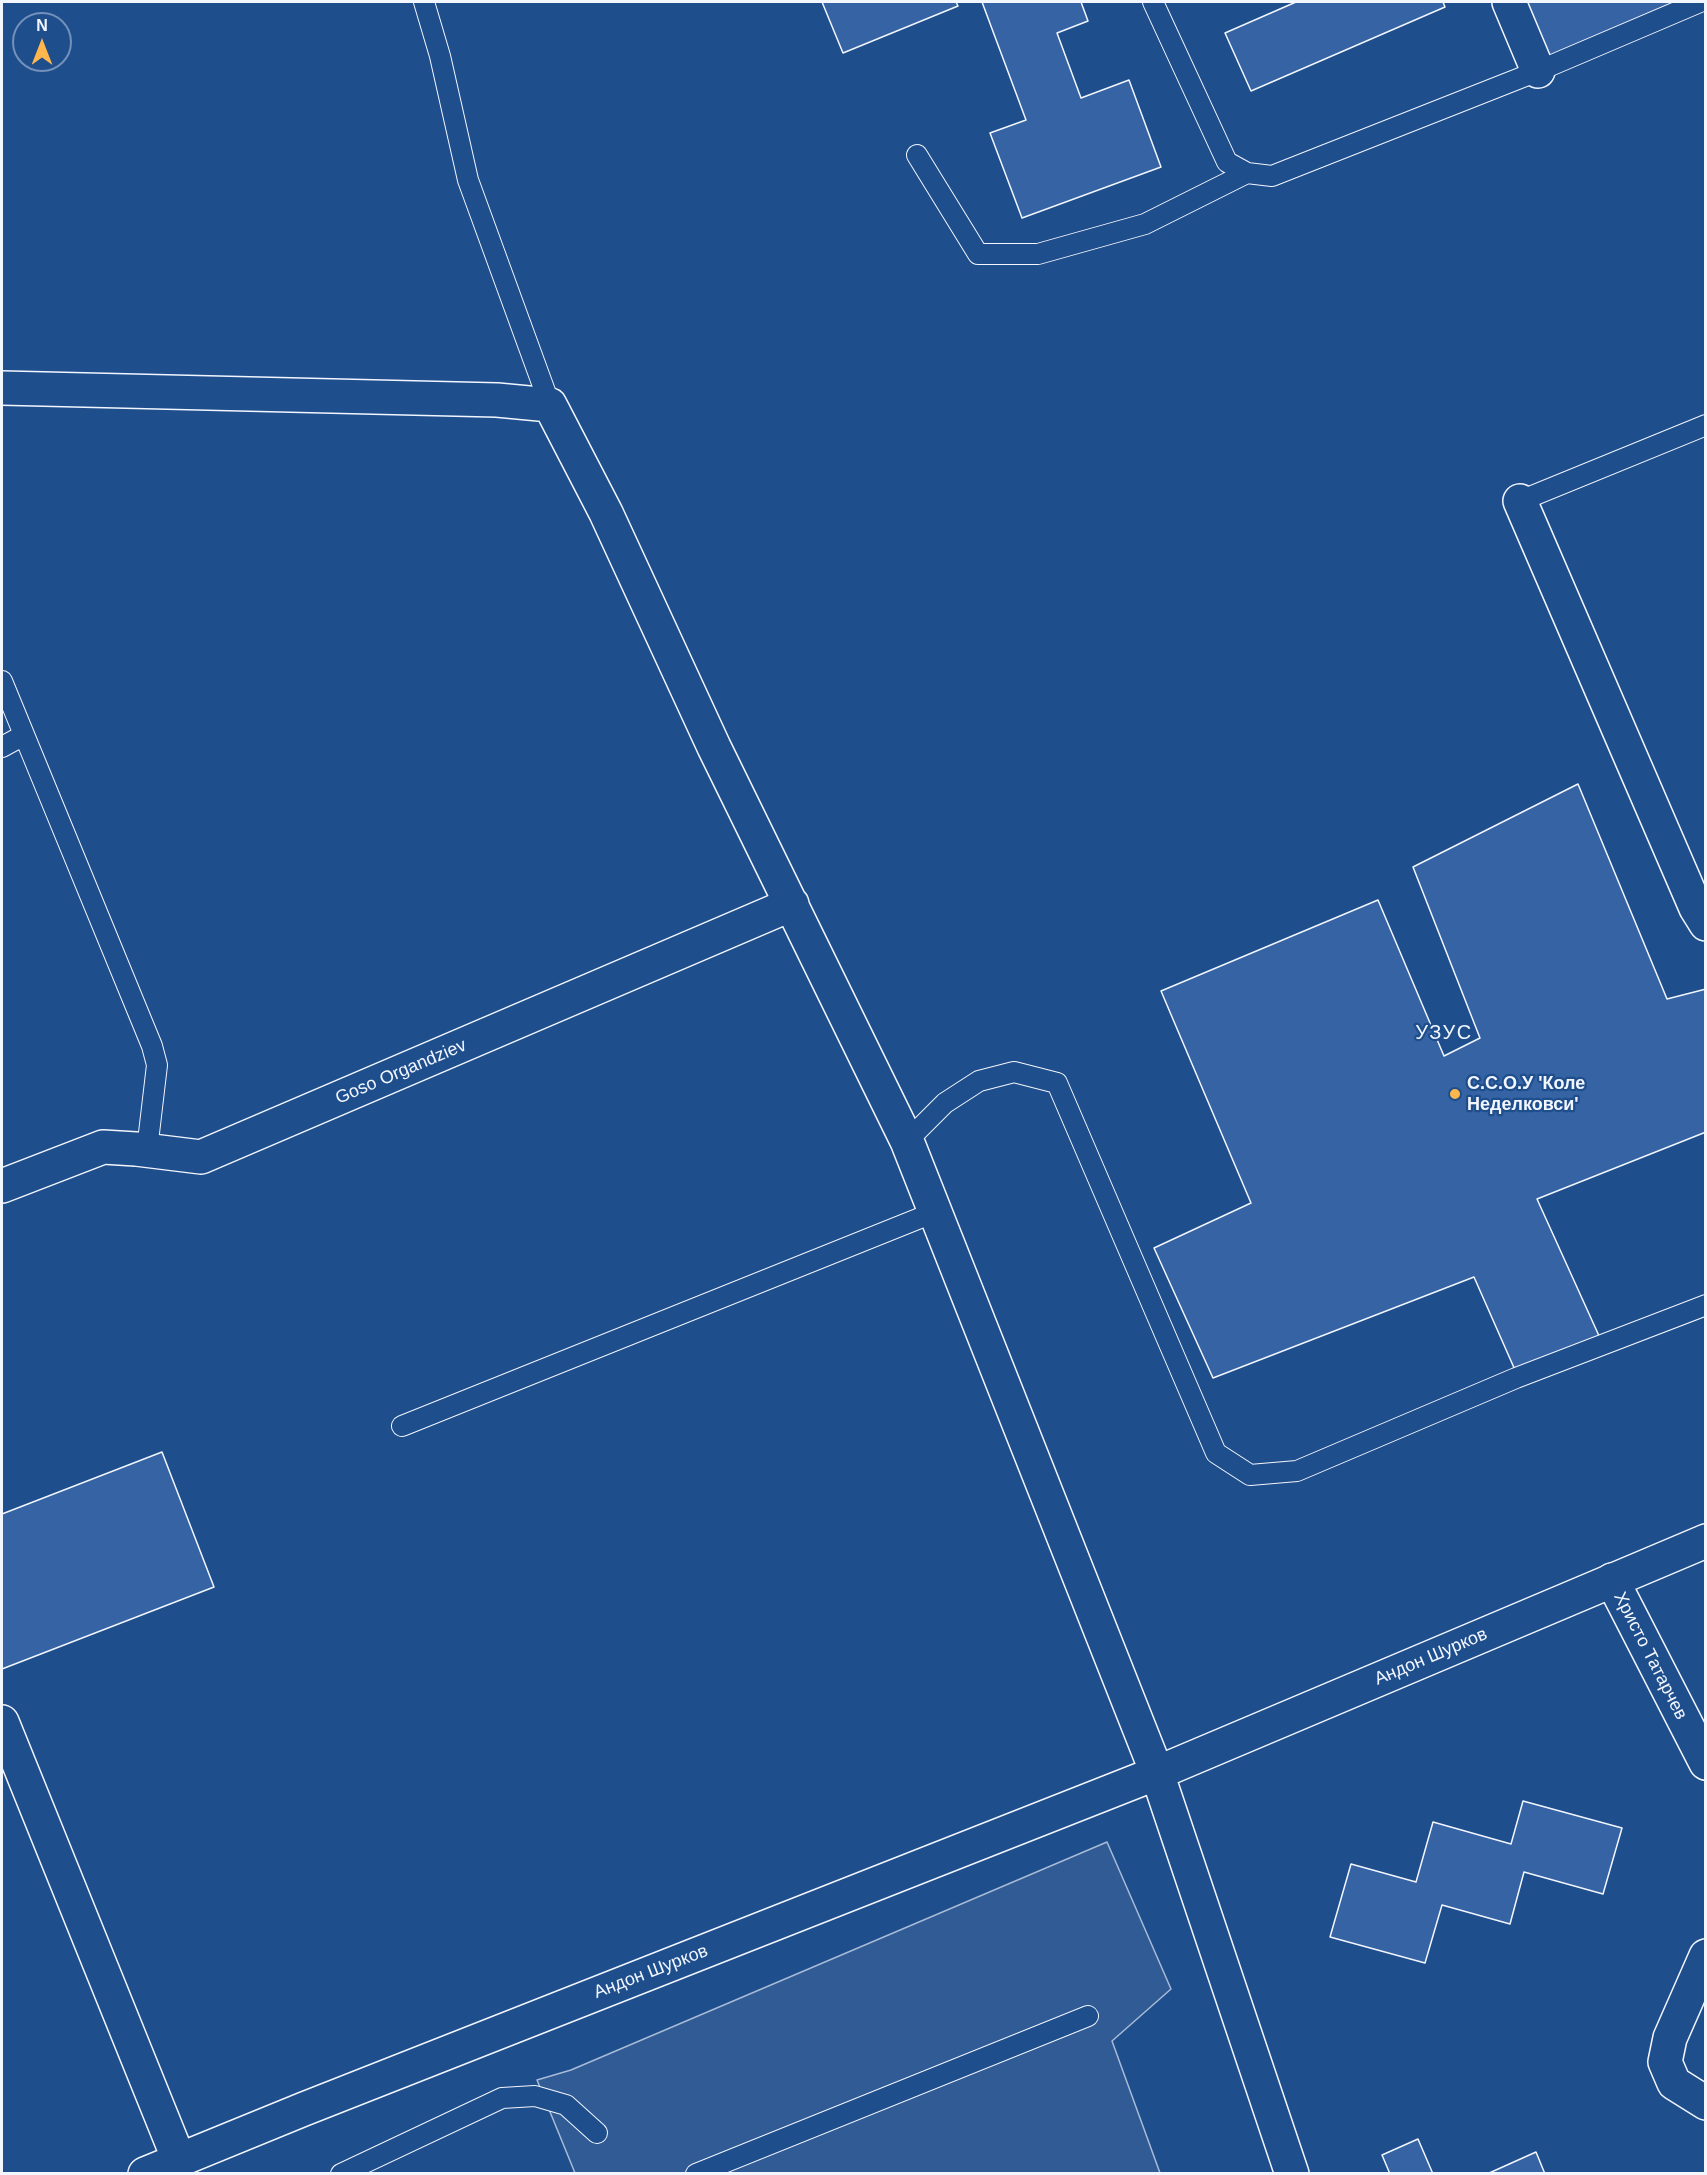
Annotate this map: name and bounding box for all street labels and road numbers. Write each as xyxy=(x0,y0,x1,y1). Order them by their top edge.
street label: Goso Organdziev xyxy=(332,1035,470,1109)
street label: Христо Татарчев xyxy=(1608,1588,1692,1724)
street label: Андон Шурков xyxy=(1371,1624,1491,1690)
street label: Андон Шурков xyxy=(591,1940,711,2004)

